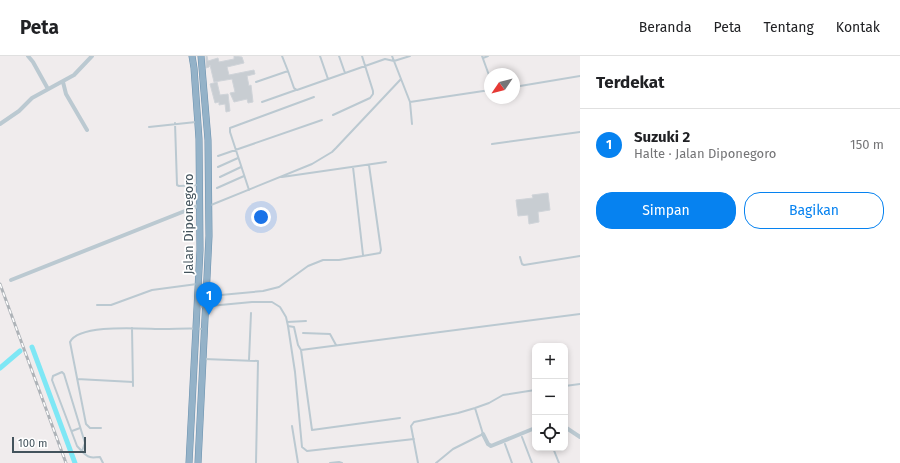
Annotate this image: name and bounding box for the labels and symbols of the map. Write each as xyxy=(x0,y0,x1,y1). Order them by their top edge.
north arrow xyxy=(484,68,520,104)
street label: Jalan Diponegoro xyxy=(181,173,196,275)
your location xyxy=(251,207,271,227)
pin: 1 xyxy=(196,282,222,315)
scale bar xyxy=(12,435,86,454)

